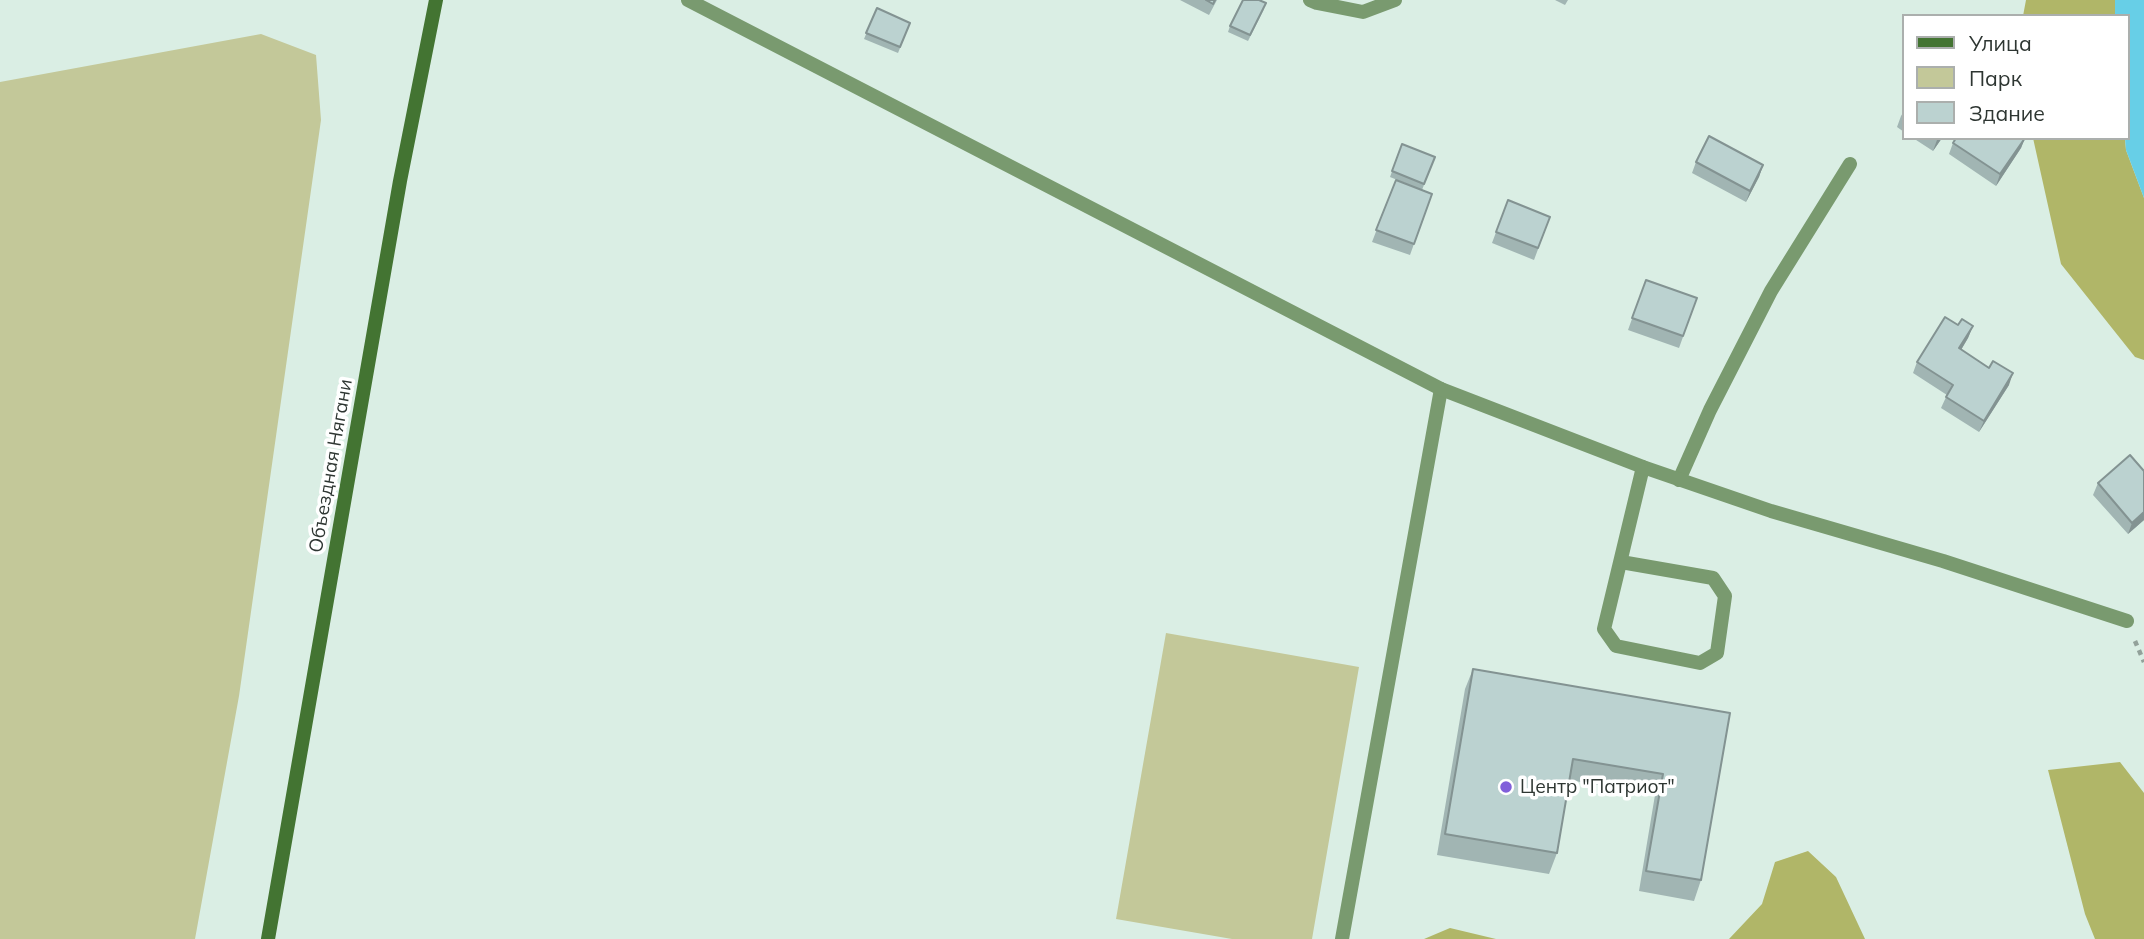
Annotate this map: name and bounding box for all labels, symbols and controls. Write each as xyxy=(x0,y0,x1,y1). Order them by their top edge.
legend xyxy=(1902,14,2130,140)
text: Улица xyxy=(1969,30,2032,56)
text: Парк xyxy=(1969,65,2022,91)
text: Здание xyxy=(1969,100,2045,126)
street label: Объездная Нягани xyxy=(305,378,357,554)
place label: Центр "Патриот" xyxy=(1520,776,1675,798)
marker: Центр "Патриот" xyxy=(1498,779,1514,795)

